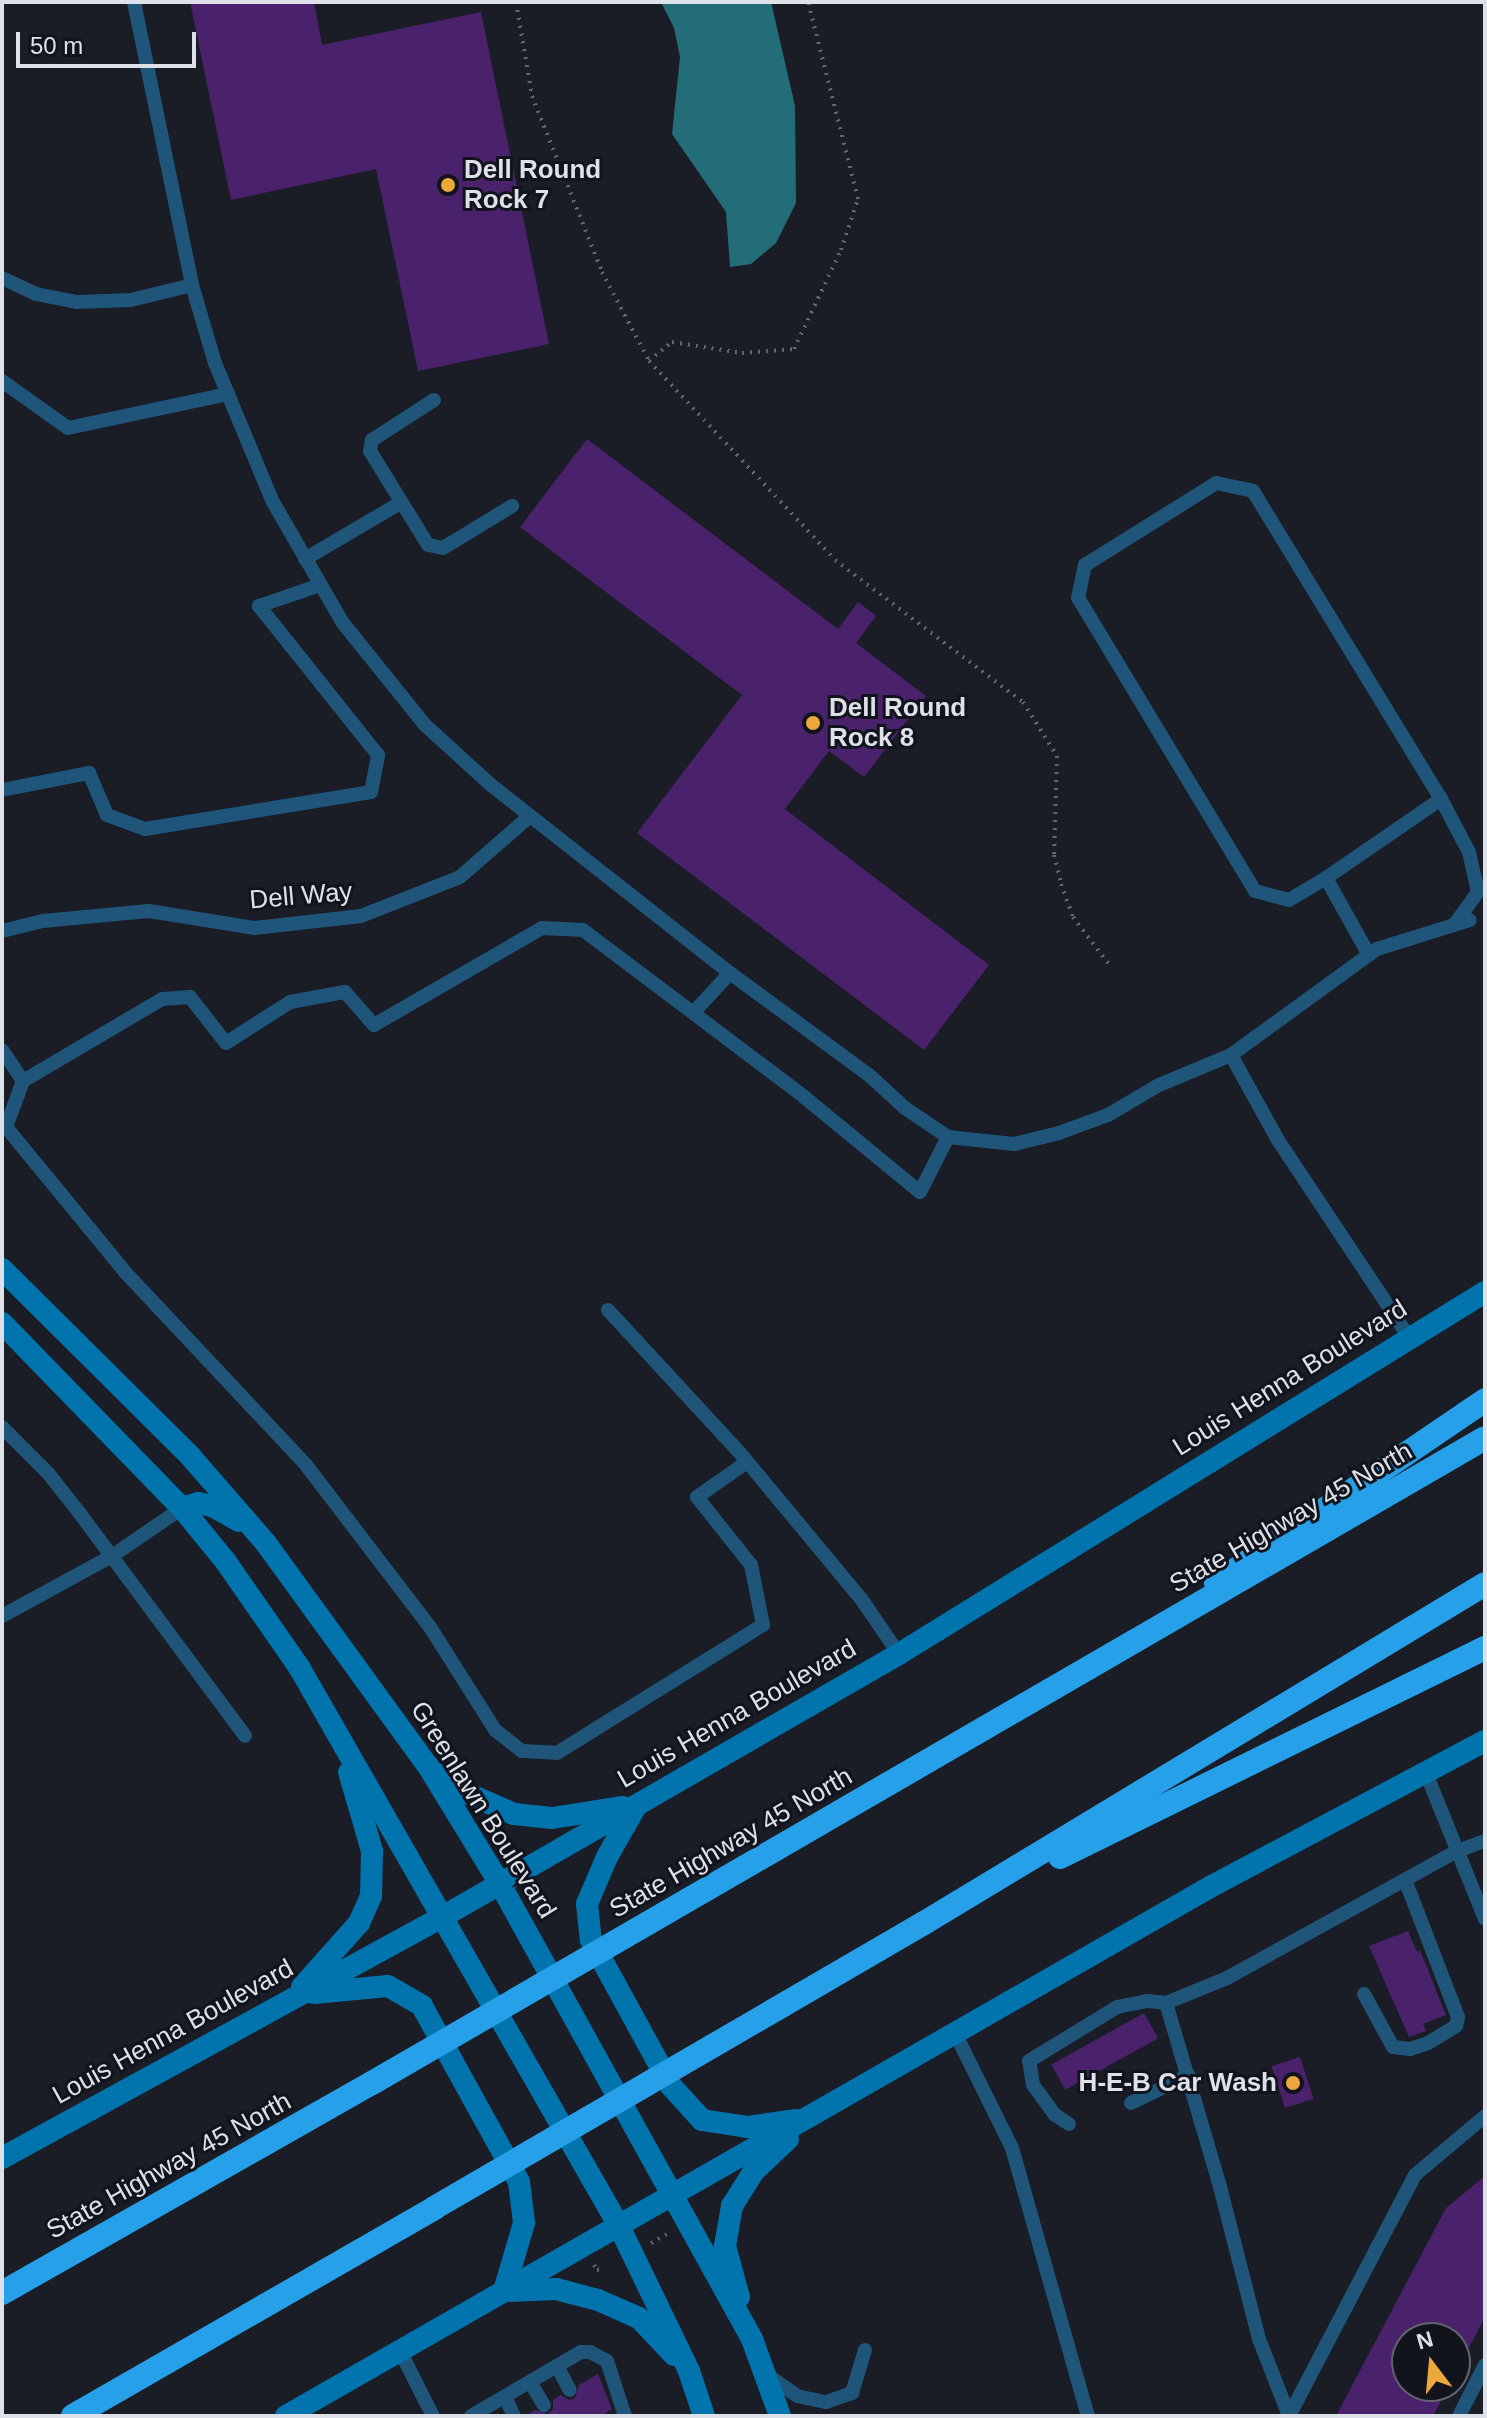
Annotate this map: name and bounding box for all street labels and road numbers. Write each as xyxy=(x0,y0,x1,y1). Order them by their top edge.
street label: Dell Way xyxy=(248,876,354,916)
street label: Louis Henna Boulevard xyxy=(1167,1293,1413,1463)
street label: State Highway 45 North xyxy=(1164,1436,1418,1600)
street label: Louis Henna Boulevard xyxy=(612,1633,862,1795)
street label: Greenlawn Boulevard xyxy=(404,1696,562,1924)
street label: State Highway 45 North xyxy=(604,1761,858,1925)
street label: Louis Henna Boulevard xyxy=(47,1953,299,2111)
street label: State Highway 45 North xyxy=(41,2086,297,2246)

